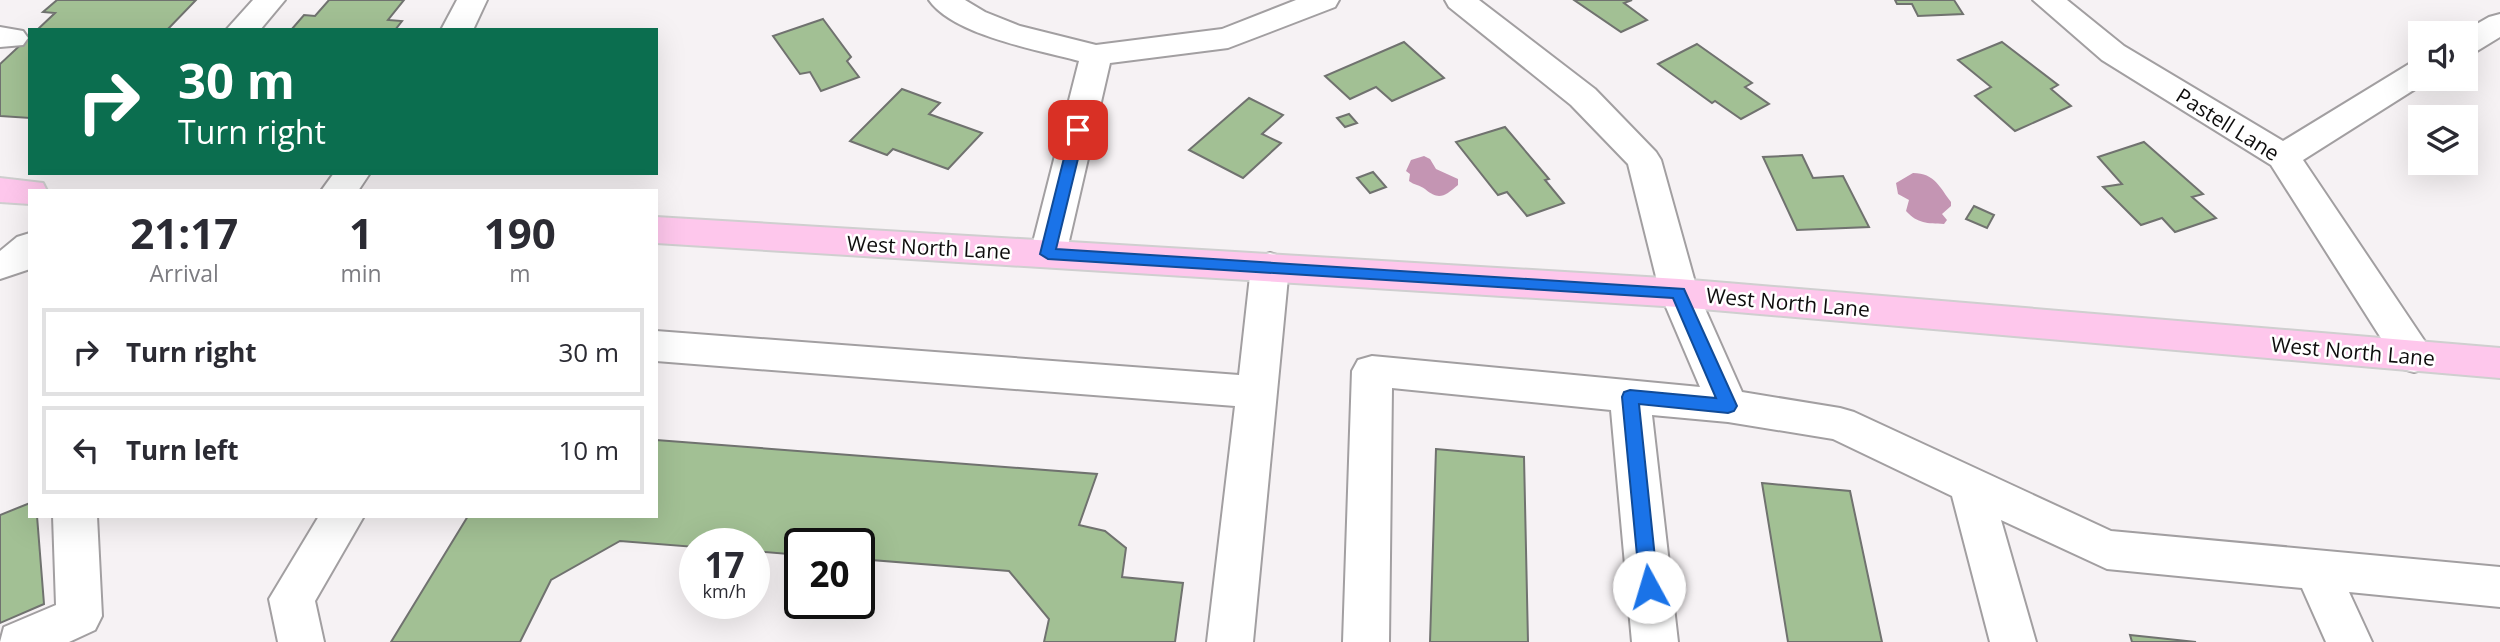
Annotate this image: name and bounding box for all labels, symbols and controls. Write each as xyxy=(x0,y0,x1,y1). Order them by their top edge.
map controls xyxy=(2408,21,2478,175)
button: sound xyxy=(2408,21,2478,91)
text: 30 m xyxy=(178,47,295,113)
icon: right xyxy=(63,56,154,147)
street label: Pastell Lane xyxy=(2171,81,2285,167)
pin xyxy=(1048,100,1108,160)
button: layers xyxy=(2408,105,2478,175)
text: Turn right xyxy=(178,110,326,153)
icon: arrive xyxy=(1059,111,1097,149)
text: 21:17 xyxy=(130,204,238,261)
text: 1 xyxy=(349,204,373,261)
text: 190 xyxy=(484,204,556,261)
street label: West North Lane xyxy=(846,229,1012,265)
text: Arrival xyxy=(150,257,219,289)
text: min xyxy=(340,257,382,289)
text: m xyxy=(509,257,530,289)
street label: West North Lane xyxy=(1705,281,1871,323)
street label: West North Lane xyxy=(2270,330,2436,372)
icon: right xyxy=(67,333,105,371)
text: Turn right xyxy=(126,334,257,370)
text: 30 m xyxy=(558,334,619,370)
icon: left xyxy=(67,431,105,469)
text: Turn left xyxy=(126,432,238,468)
text: 10 m xyxy=(558,432,619,468)
speed limit sign: 20 xyxy=(784,528,875,619)
text: 17 xyxy=(704,541,745,588)
position arrow xyxy=(1612,550,1686,624)
text: km/h xyxy=(703,579,746,603)

